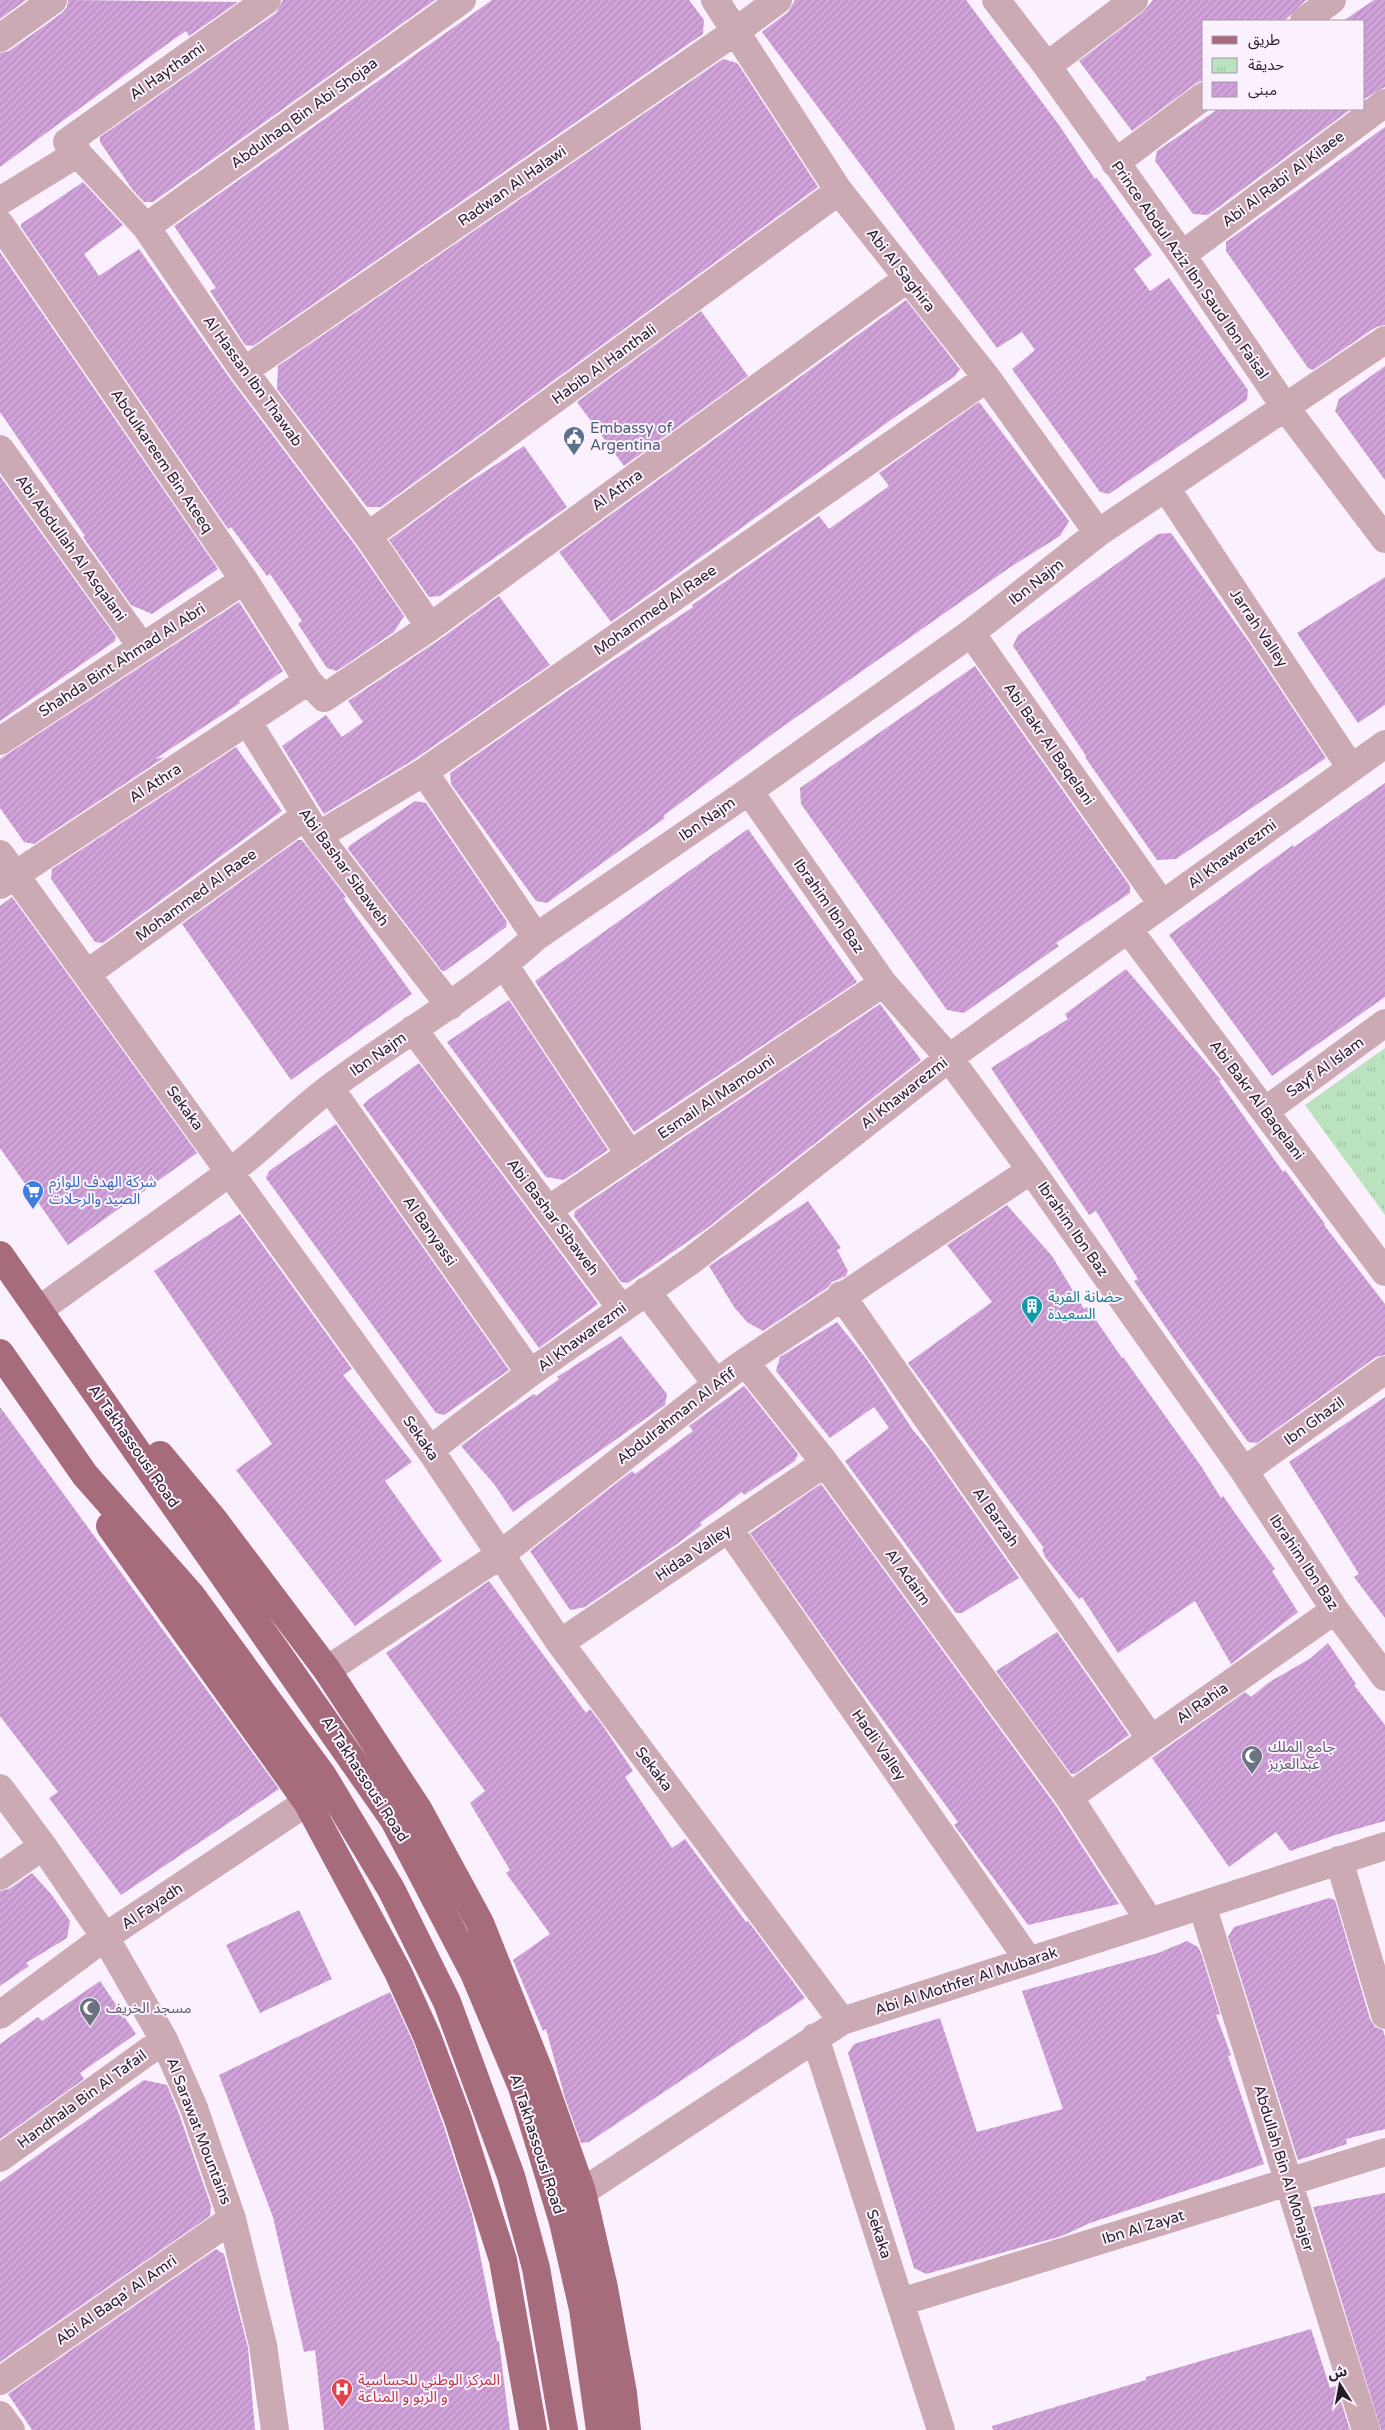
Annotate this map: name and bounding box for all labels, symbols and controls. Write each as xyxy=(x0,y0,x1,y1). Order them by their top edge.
legend xyxy=(1202,20,1365,110)
text: طريق xyxy=(1248,31,1280,50)
street label: Al Haythami xyxy=(126,39,208,103)
street label: Abdulhaq Bin Abi Shojaa xyxy=(227,54,381,172)
text: حديقة xyxy=(1248,56,1284,74)
text: مبنى xyxy=(1248,81,1277,99)
street label: Abi Al Rabi' Al Kilaee xyxy=(1218,127,1348,231)
street label: Radwan Al Halawi xyxy=(454,142,570,230)
street label: Prince Abdul Aziz Ibn Saud Ibn Faisal xyxy=(1107,157,1273,383)
street label: Abi Al Saghira xyxy=(863,225,939,315)
street label: Al Hassan Ibn Thawab xyxy=(200,312,306,450)
street label: Habib Al Hanthali xyxy=(548,320,660,408)
street label: Abdulkareem Bin Ateeq xyxy=(107,386,217,536)
place label: Embassy of Argentina xyxy=(590,419,672,454)
public building icon: Embassy of Argentina xyxy=(562,425,586,456)
street label: Al Athra xyxy=(588,465,646,515)
street label: Abi Abdullah Al Asqalani xyxy=(12,471,130,625)
street label: Ibn Najm xyxy=(1005,555,1067,609)
street label: Mohammed Al Raee xyxy=(590,561,720,659)
street label: Jarrah Valley xyxy=(1226,586,1292,670)
street label: Shahda Bint Ahmad Al Abri xyxy=(35,599,209,721)
street label: Abi Bakr Al Baqelani xyxy=(1000,679,1098,809)
street label: Al Athra xyxy=(126,759,184,807)
street label: Ibn Najm xyxy=(675,793,739,845)
street label: Abi Bashar Sibaweh xyxy=(295,804,393,930)
street label: Al Khawarezmi xyxy=(1184,816,1280,892)
street label: Mohammed Al Raee xyxy=(132,845,260,945)
street label: Ibrahim Ibn Baz xyxy=(790,855,868,957)
street label: Ibn Najm xyxy=(346,1028,410,1080)
street label: Sayf Al Islam xyxy=(1283,1033,1367,1101)
street label: Abi Bakr Al Baqelani xyxy=(1206,1037,1308,1163)
street label: Esmail Al Mamouni xyxy=(654,1051,778,1143)
street label: Al Khawarezmi xyxy=(857,1053,951,1133)
street label: Sekaka xyxy=(163,1082,207,1134)
street label: Abi Bashar Sibaweh xyxy=(503,1155,603,1279)
place label: شركة الهدف للوازم الصيد والرحلات xyxy=(49,1173,157,1208)
street label: Ibrahim Ibn Baz xyxy=(1034,1178,1112,1280)
supermarket icon: شركة الهدف للوازم الصيد والرحلات xyxy=(21,1179,45,1210)
street label: Al Banyassi xyxy=(399,1193,461,1269)
place label: حضانة القرية السعيدة xyxy=(1048,1288,1123,1323)
building icon: حضانة القرية السعيدة xyxy=(1020,1294,1044,1325)
street label: Al Khawarezmi xyxy=(534,1299,630,1375)
street label: Abdulrahman Al Afif xyxy=(613,1364,739,1468)
street label: Al Takhassousi Road xyxy=(85,1381,183,1511)
street label: Ibn Ghazil xyxy=(1280,1393,1348,1449)
street label: Sekaka xyxy=(399,1412,443,1464)
street label: Al Barzah xyxy=(969,1484,1023,1550)
street label: Ibrahim Ibn Baz xyxy=(1265,1511,1343,1613)
street label: Hidaa Valley xyxy=(652,1521,734,1585)
street label: Al Adaim xyxy=(882,1545,934,1609)
street label: Al Rahia xyxy=(1173,1679,1231,1727)
street label: Hadli Valley xyxy=(848,1706,910,1784)
street label: Al Takhassousi Road xyxy=(318,1713,412,1845)
place label: جامع الملك عبدالعزيز xyxy=(1267,1738,1336,1773)
street label: Sekaka xyxy=(632,1743,676,1795)
mosque icon: جامع الملك عبدالعزيز xyxy=(1240,1744,1264,1775)
street label: Al Fayadh xyxy=(118,1879,186,1933)
street label: Abi Al Mothfer Al Mubarak xyxy=(872,1943,1060,2019)
mosque icon: مسجد الخريف xyxy=(78,1996,102,2027)
place label: مسجد الخريف xyxy=(106,1999,192,2017)
street label: Handhala Bin Al Tafail xyxy=(14,2046,150,2152)
street label: Al Sarawat Mountains xyxy=(163,2055,235,2207)
street label: Al Takhassousi Road xyxy=(506,2072,568,2216)
street label: Abdullah Bin Al Mohajer xyxy=(1250,2083,1318,2254)
street label: Ibn Al Zayat xyxy=(1100,2206,1187,2248)
street label: Sekaka xyxy=(863,2207,895,2261)
street label: Abi Al Baqa' Al Amri xyxy=(52,2251,180,2349)
north arrow xyxy=(1315,2360,1365,2410)
text: ش xyxy=(1327,2363,1349,2383)
place label: المركز الوطني للحساسية و الربو و المناعة xyxy=(358,2371,500,2406)
hospital icon: المركز الوطني للحساسية و الربو و المناعة xyxy=(330,2377,354,2408)

